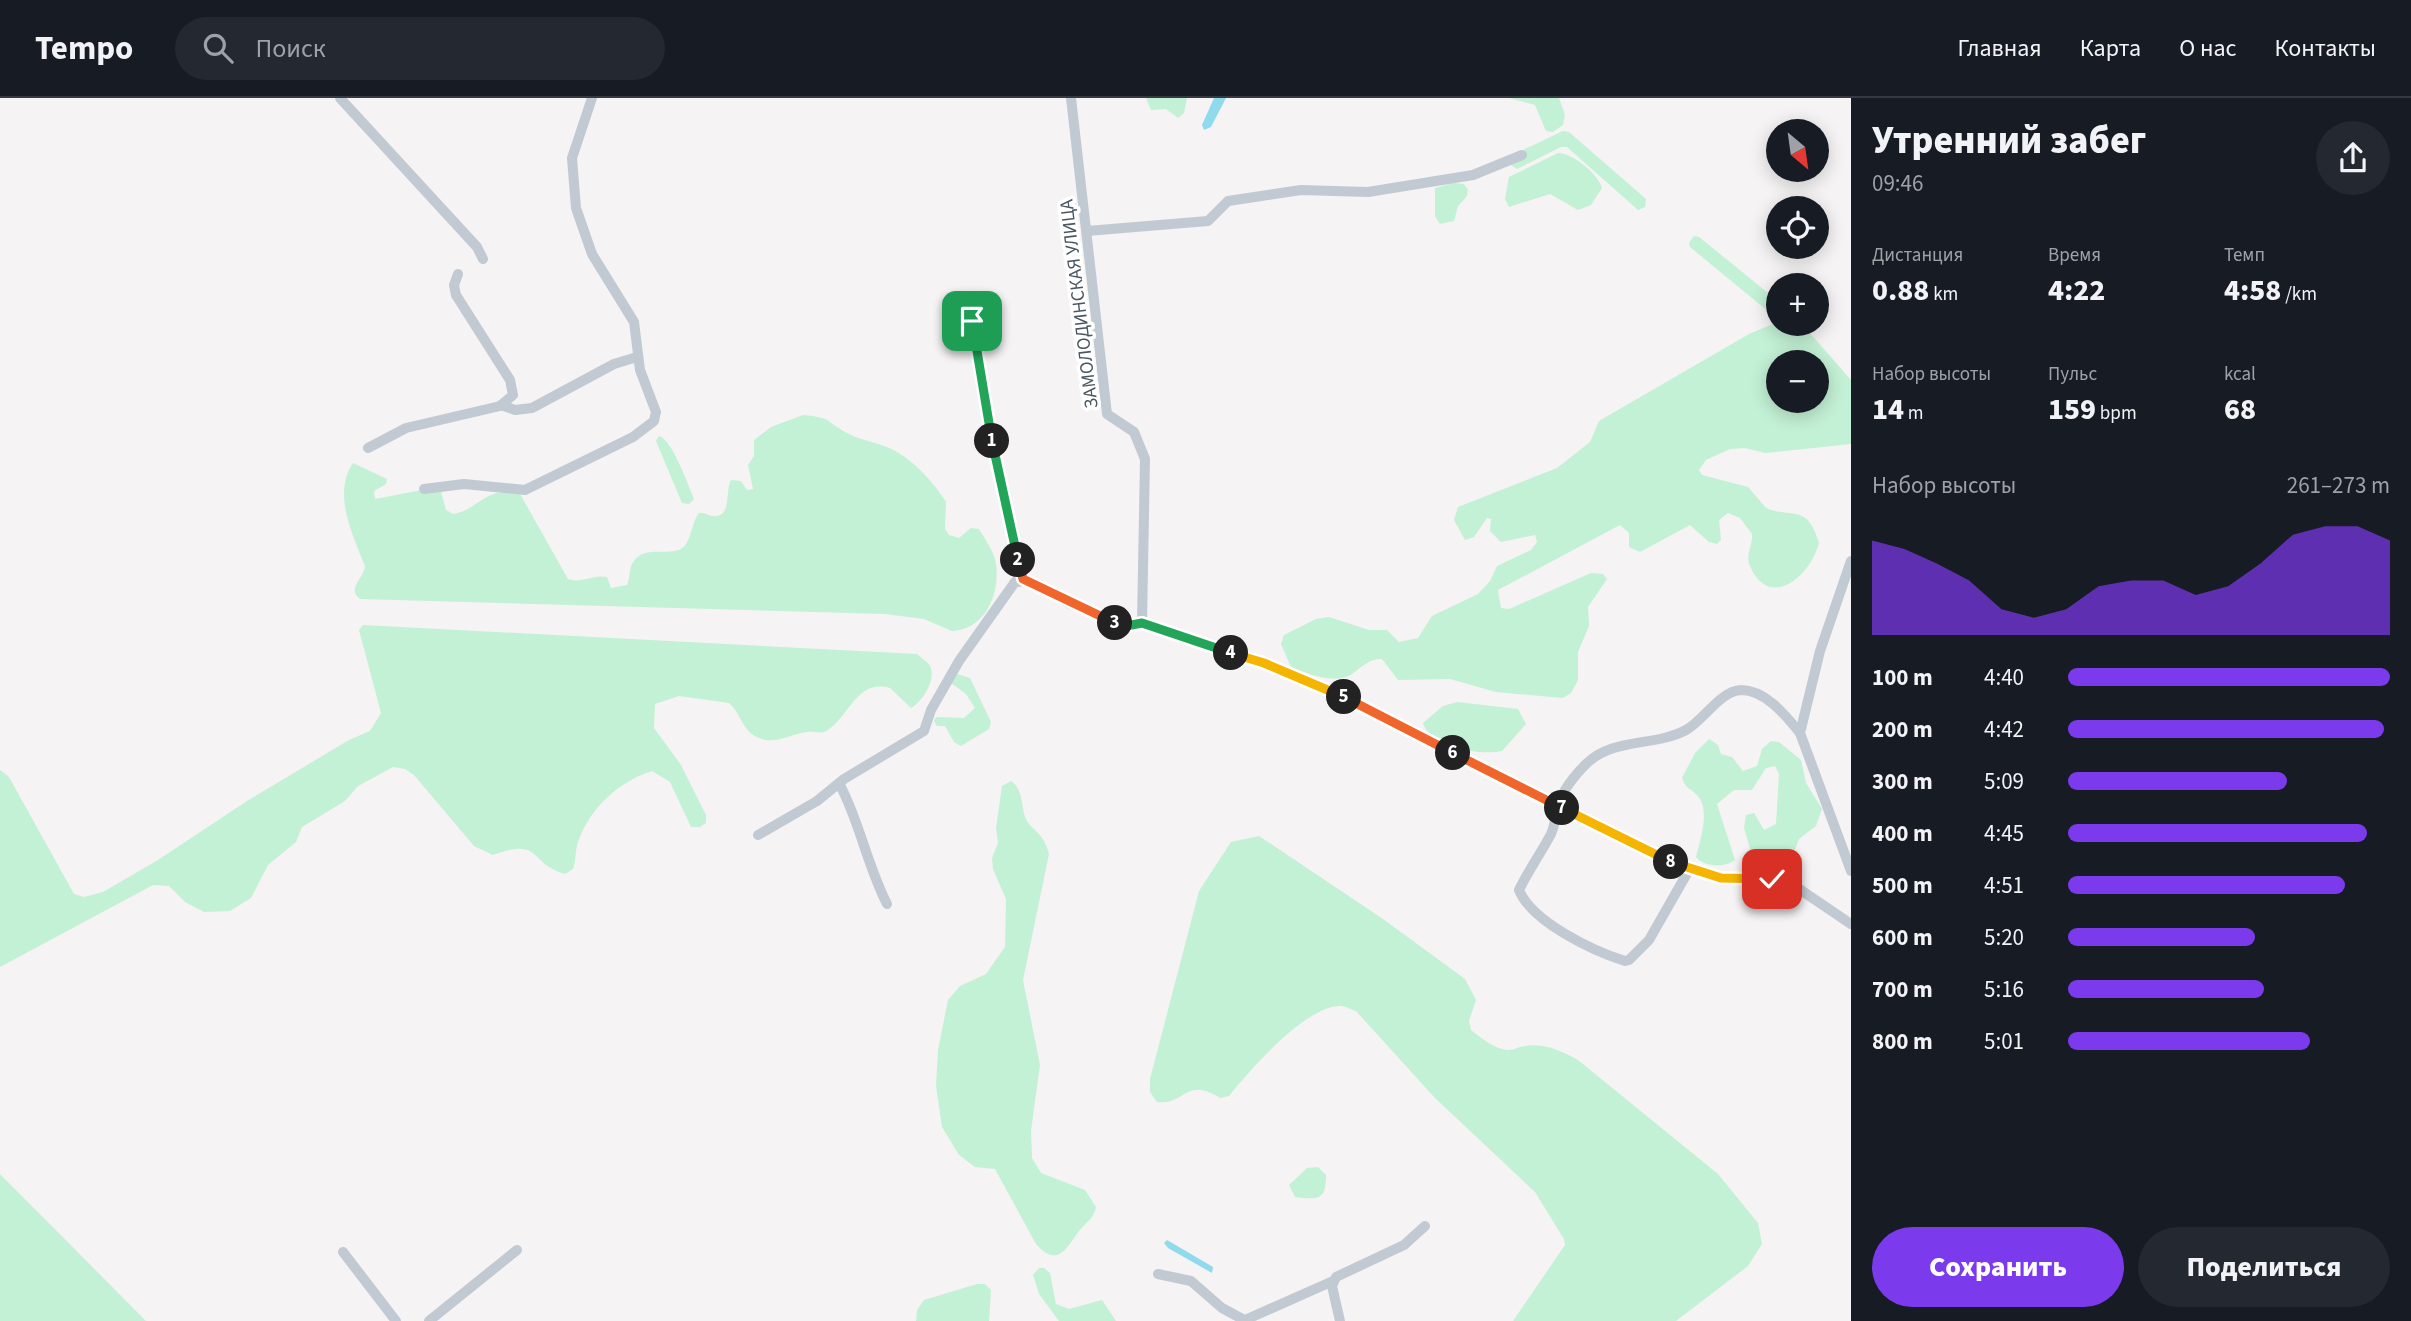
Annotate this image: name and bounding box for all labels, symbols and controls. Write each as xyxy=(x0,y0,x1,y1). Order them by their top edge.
search box xyxy=(175,17,665,80)
text: Tempo xyxy=(35,25,133,72)
icon: search xyxy=(199,29,237,67)
text: Поиск xyxy=(255,30,326,67)
text: Главная xyxy=(1957,31,2042,66)
text: Карта xyxy=(2080,31,2141,66)
text: О нас xyxy=(2179,31,2236,66)
text: Контакты xyxy=(2274,31,2376,66)
text: Утренний забег xyxy=(1872,114,2146,168)
north arrow xyxy=(1766,119,1829,182)
map controls xyxy=(1766,119,1829,413)
button: share xyxy=(2316,121,2390,195)
text: 09:46 xyxy=(1872,167,1923,200)
button: locate xyxy=(1766,196,1829,259)
street label: ЗАМОЛОДИНСКАЯ УЛИЦА xyxy=(1053,197,1106,410)
text: Дистанция xyxy=(1872,242,1963,269)
text: Время xyxy=(2048,242,2101,269)
text: Темп xyxy=(2224,242,2265,269)
text: 0.88 xyxy=(1872,269,1929,312)
text: 4:22 xyxy=(2048,269,2105,312)
text: 4:58 xyxy=(2224,269,2281,312)
button: + xyxy=(1766,273,1829,336)
text: km xyxy=(1929,281,1958,308)
text: /km xyxy=(2281,281,2317,308)
pin xyxy=(942,291,1002,351)
icon: arrive xyxy=(953,302,991,340)
button: − xyxy=(1766,350,1829,413)
text: Набор высоты xyxy=(1872,361,1991,388)
text: Пульс xyxy=(2048,361,2097,388)
text: kcal xyxy=(2224,361,2256,388)
text: 14 xyxy=(1872,388,1904,431)
text: 159 xyxy=(2048,388,2096,431)
text: 68 xyxy=(2224,388,2256,431)
text: m xyxy=(1904,400,1924,427)
text: bpm xyxy=(2096,400,2137,427)
pin: 1 xyxy=(974,424,1010,458)
text: 1 xyxy=(986,427,997,454)
text: Набор высоты xyxy=(1872,469,2016,502)
text: 261–273 m xyxy=(2287,469,2390,502)
pin: 2 xyxy=(1000,542,1036,578)
text: 2 xyxy=(1012,546,1023,573)
pin: 3 xyxy=(1098,606,1132,640)
text: 3 xyxy=(1109,609,1120,636)
pin: 4 xyxy=(1214,636,1248,670)
text: 4 xyxy=(1225,639,1236,666)
text: 100 m xyxy=(1872,661,1933,694)
text: 4:40 xyxy=(1984,661,2024,694)
pin: 5 xyxy=(1326,680,1362,714)
text: 5 xyxy=(1338,683,1349,710)
text: 200 m xyxy=(1872,713,1933,746)
text: 4:42 xyxy=(1984,713,2024,746)
pin: 6 xyxy=(1436,736,1470,770)
text: 6 xyxy=(1447,739,1458,766)
text: 300 m xyxy=(1872,765,1933,798)
text: 5:09 xyxy=(1984,765,2024,798)
pin: 7 xyxy=(1544,790,1580,826)
text: 7 xyxy=(1556,794,1567,821)
text: 400 m xyxy=(1872,817,1933,850)
text: 4:45 xyxy=(1984,817,2024,850)
pin: 8 xyxy=(1654,844,1688,880)
text: 8 xyxy=(1665,848,1676,875)
pin xyxy=(1742,849,1802,909)
icon: check xyxy=(1753,860,1791,898)
text: 500 m xyxy=(1872,869,1933,902)
text: 4:51 xyxy=(1984,869,2024,902)
text: 600 m xyxy=(1872,921,1933,954)
text: 5:20 xyxy=(1984,921,2024,954)
text: 700 m xyxy=(1872,973,1933,1006)
text: 5:16 xyxy=(1984,973,2024,1006)
text: 800 m xyxy=(1872,1025,1933,1058)
text: 5:01 xyxy=(1984,1025,2024,1058)
button: Сохранить xyxy=(1872,1227,2124,1307)
button: Поделиться xyxy=(2138,1227,2390,1307)

